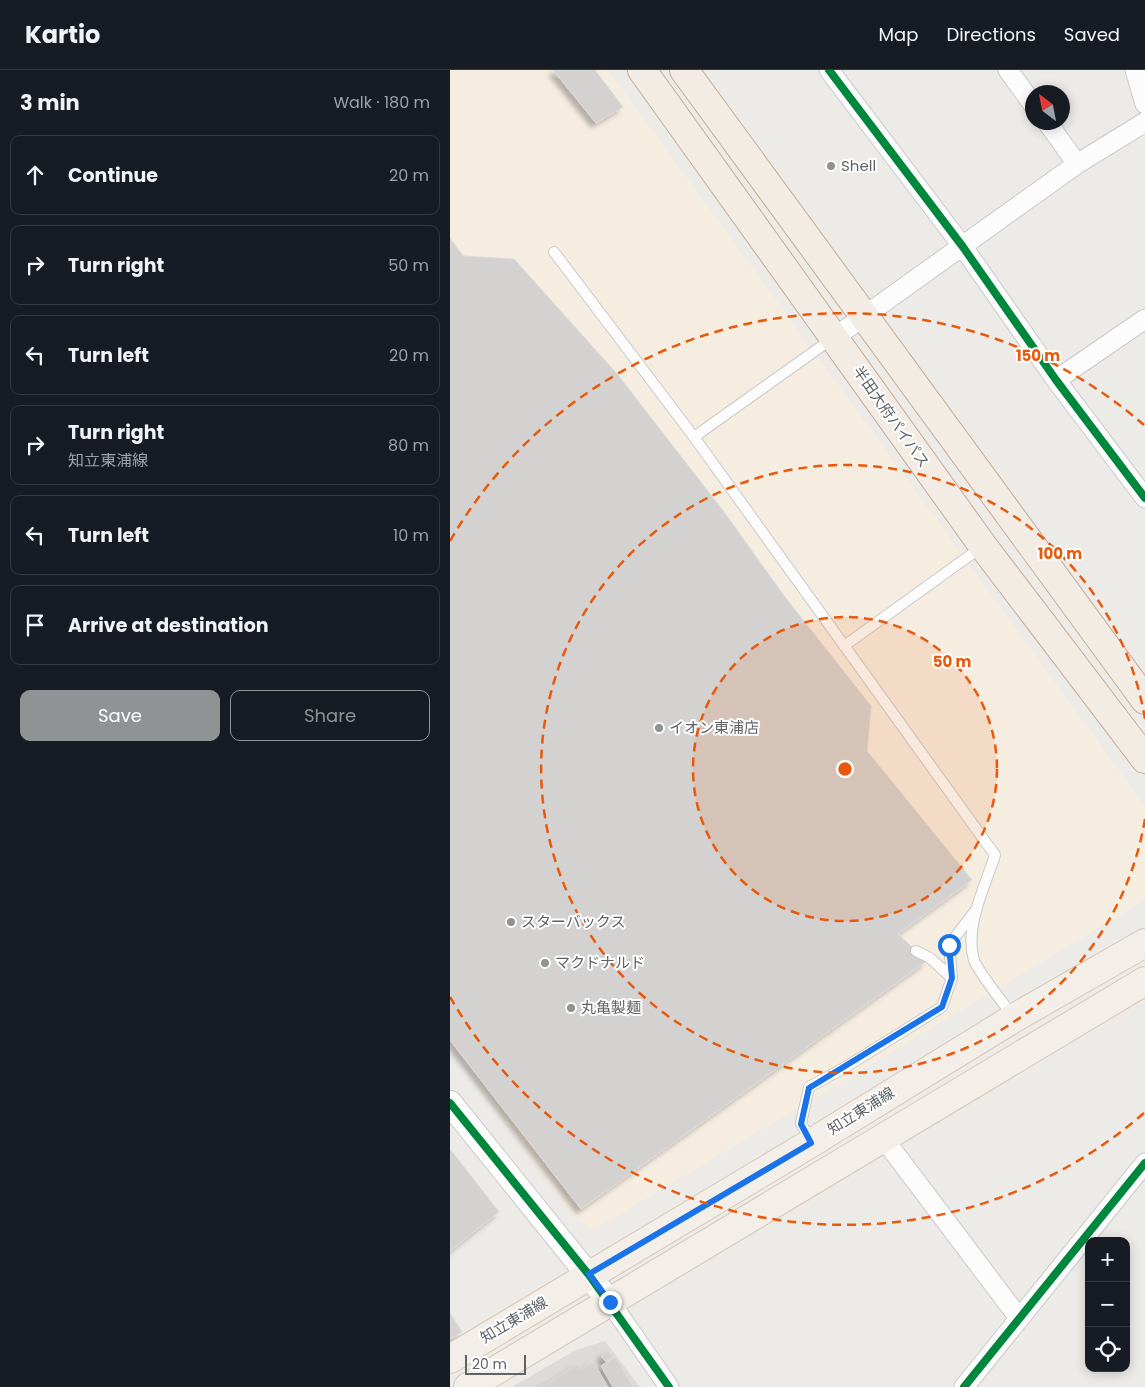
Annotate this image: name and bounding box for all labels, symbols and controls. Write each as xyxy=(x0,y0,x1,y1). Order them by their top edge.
text: Kartio xyxy=(25,18,100,51)
text: Map xyxy=(879,22,918,47)
text: Directions xyxy=(946,22,1036,47)
text: Saved xyxy=(1064,22,1120,47)
north arrow xyxy=(1025,85,1070,130)
text: 3 min xyxy=(20,88,80,117)
text: Walk · 180 m xyxy=(333,91,430,114)
place label: Shell xyxy=(841,155,876,176)
marker: Shell xyxy=(825,160,837,172)
icon: ahead xyxy=(21,161,49,189)
text: Continue xyxy=(68,162,158,189)
text: 20 m xyxy=(389,164,429,187)
icon: right xyxy=(21,251,49,279)
text: Turn right xyxy=(68,252,164,279)
text: 50 m xyxy=(388,254,429,277)
icon: left xyxy=(21,341,49,369)
text: Turn left xyxy=(68,342,149,369)
text: 20 m xyxy=(389,344,429,367)
text: 150 m xyxy=(1016,345,1060,366)
street label: 半田大府パイパス xyxy=(848,362,934,472)
text: Turn right xyxy=(68,419,164,446)
icon: right xyxy=(21,431,49,459)
text: 80 m xyxy=(388,434,429,457)
text: 知立東浦線 xyxy=(68,449,148,472)
icon: left xyxy=(21,521,49,549)
text: Turn left xyxy=(68,522,149,549)
text: 10 m xyxy=(393,524,429,547)
text: 100 m xyxy=(1038,543,1082,564)
icon: arrive xyxy=(21,611,49,639)
text: Arrive at destination xyxy=(68,612,269,639)
text: 50 m xyxy=(933,651,971,672)
button: Save xyxy=(20,690,220,741)
button: Share xyxy=(230,690,430,741)
place label: イオン東浦店 xyxy=(669,717,759,738)
marker: イオン東浦店 xyxy=(653,722,665,734)
centre of rings xyxy=(836,760,854,778)
place label: スターバックス xyxy=(521,911,625,932)
marker: スターバックス xyxy=(505,916,517,928)
route start xyxy=(938,934,961,957)
place label: マクドナルド xyxy=(555,952,645,973)
marker: マクドナルド xyxy=(539,957,551,969)
place label: 丸亀製麺 xyxy=(581,997,641,1018)
marker: 丸亀製麺 xyxy=(565,1002,577,1014)
street label: 知立東浦線 xyxy=(823,1082,898,1139)
map controls xyxy=(1085,1237,1130,1372)
button: + xyxy=(1085,1237,1130,1282)
button: − xyxy=(1085,1282,1130,1327)
street label: 知立東浦線 xyxy=(476,1291,551,1348)
route end xyxy=(599,1291,622,1314)
button: locate xyxy=(1085,1327,1130,1372)
scale bar xyxy=(465,1352,526,1375)
text: 20 m xyxy=(472,1354,507,1374)

